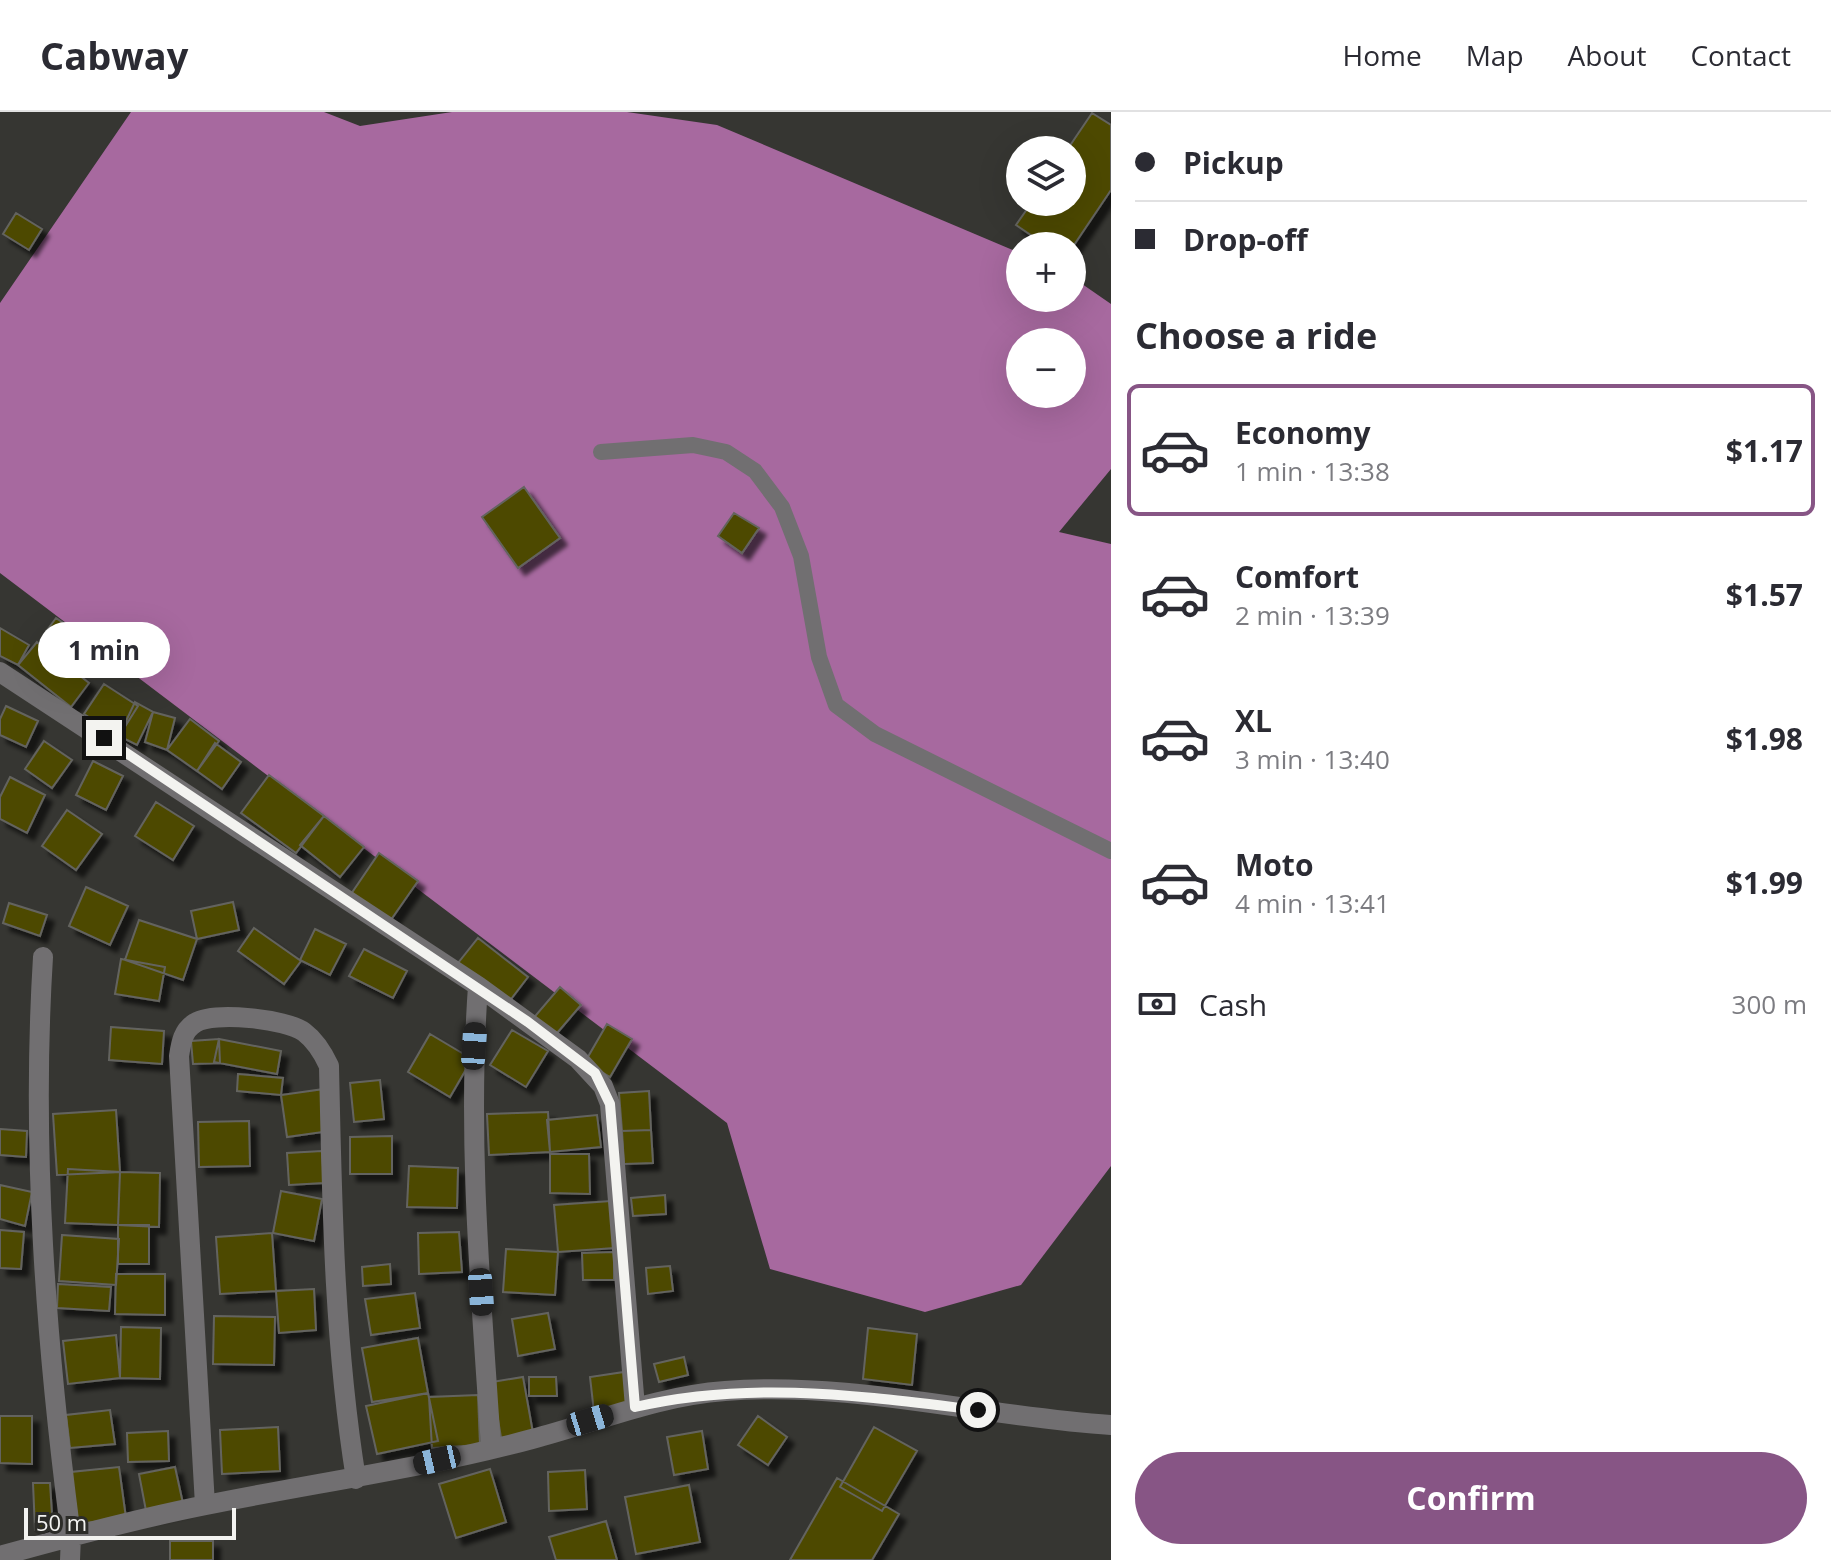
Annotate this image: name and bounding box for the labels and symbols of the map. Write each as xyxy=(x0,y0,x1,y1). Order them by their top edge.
callout: 1 min xyxy=(38,622,170,678)
route end xyxy=(86,720,122,756)
car xyxy=(460,1021,488,1071)
car xyxy=(467,1267,495,1317)
route start xyxy=(960,1392,996,1428)
car xyxy=(564,1402,616,1438)
car xyxy=(411,1443,463,1477)
scale bar xyxy=(24,1504,236,1540)

